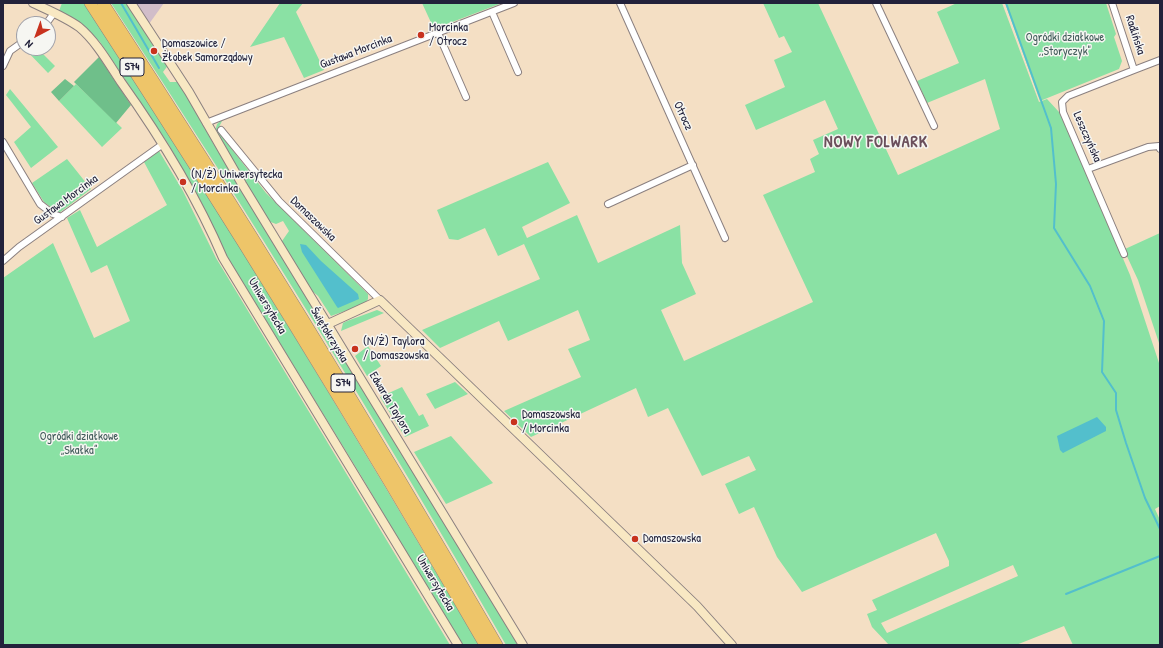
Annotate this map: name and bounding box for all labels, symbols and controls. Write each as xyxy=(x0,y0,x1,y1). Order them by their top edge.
street label: Radlińska xyxy=(1122,14,1148,56)
north arrow xyxy=(16,16,56,56)
place label: Morcinka / Otrocz xyxy=(429,21,468,49)
marker: Morcinka / Otrocz xyxy=(416,30,426,40)
park label: Ogródki działkowe ,,Storyczyk" xyxy=(1026,31,1104,59)
street label: Gustawa Morcinka xyxy=(318,32,394,72)
text: N xyxy=(22,37,36,52)
place label: Domaszowice / Żłobek Samorządowy xyxy=(162,37,253,65)
marker: Domaszowice / Żłobek Samorządowy xyxy=(149,46,159,56)
road number: S74 xyxy=(120,58,144,76)
street label: Otrocz xyxy=(670,99,696,133)
street label: Leszczyńska xyxy=(1070,110,1104,164)
district label: NOWY FOLWARK xyxy=(824,133,928,153)
place label: (N/Ż) Uniwersytecka / Morcinka xyxy=(191,168,282,196)
street label: Gustawa Morcinka xyxy=(31,172,101,228)
marker: (N/Ż) Uniwersytecka / Morcinka xyxy=(178,177,188,187)
street label: Domaszowska xyxy=(287,194,339,244)
street label: Uniwersytecka xyxy=(245,275,289,337)
street label: Świętokrzyska xyxy=(307,305,351,365)
place label: (N/Ż) Taylora / Domaszowska xyxy=(363,335,429,363)
marker: (N/Ż) Taylora / Domaszowska xyxy=(350,344,360,354)
street label: Edwarda Taylora xyxy=(366,369,414,437)
road number: S74 xyxy=(331,374,355,392)
place label: Domaszowska / Morcinka xyxy=(522,408,580,436)
marker: Domaszowska / Morcinka xyxy=(509,417,519,427)
park label: Ogródki działkowe „Skałka” xyxy=(40,430,118,458)
place label: Domaszowska xyxy=(643,532,701,546)
marker: Domaszowska xyxy=(630,534,640,544)
street label: Uniwersytecka xyxy=(413,552,457,614)

